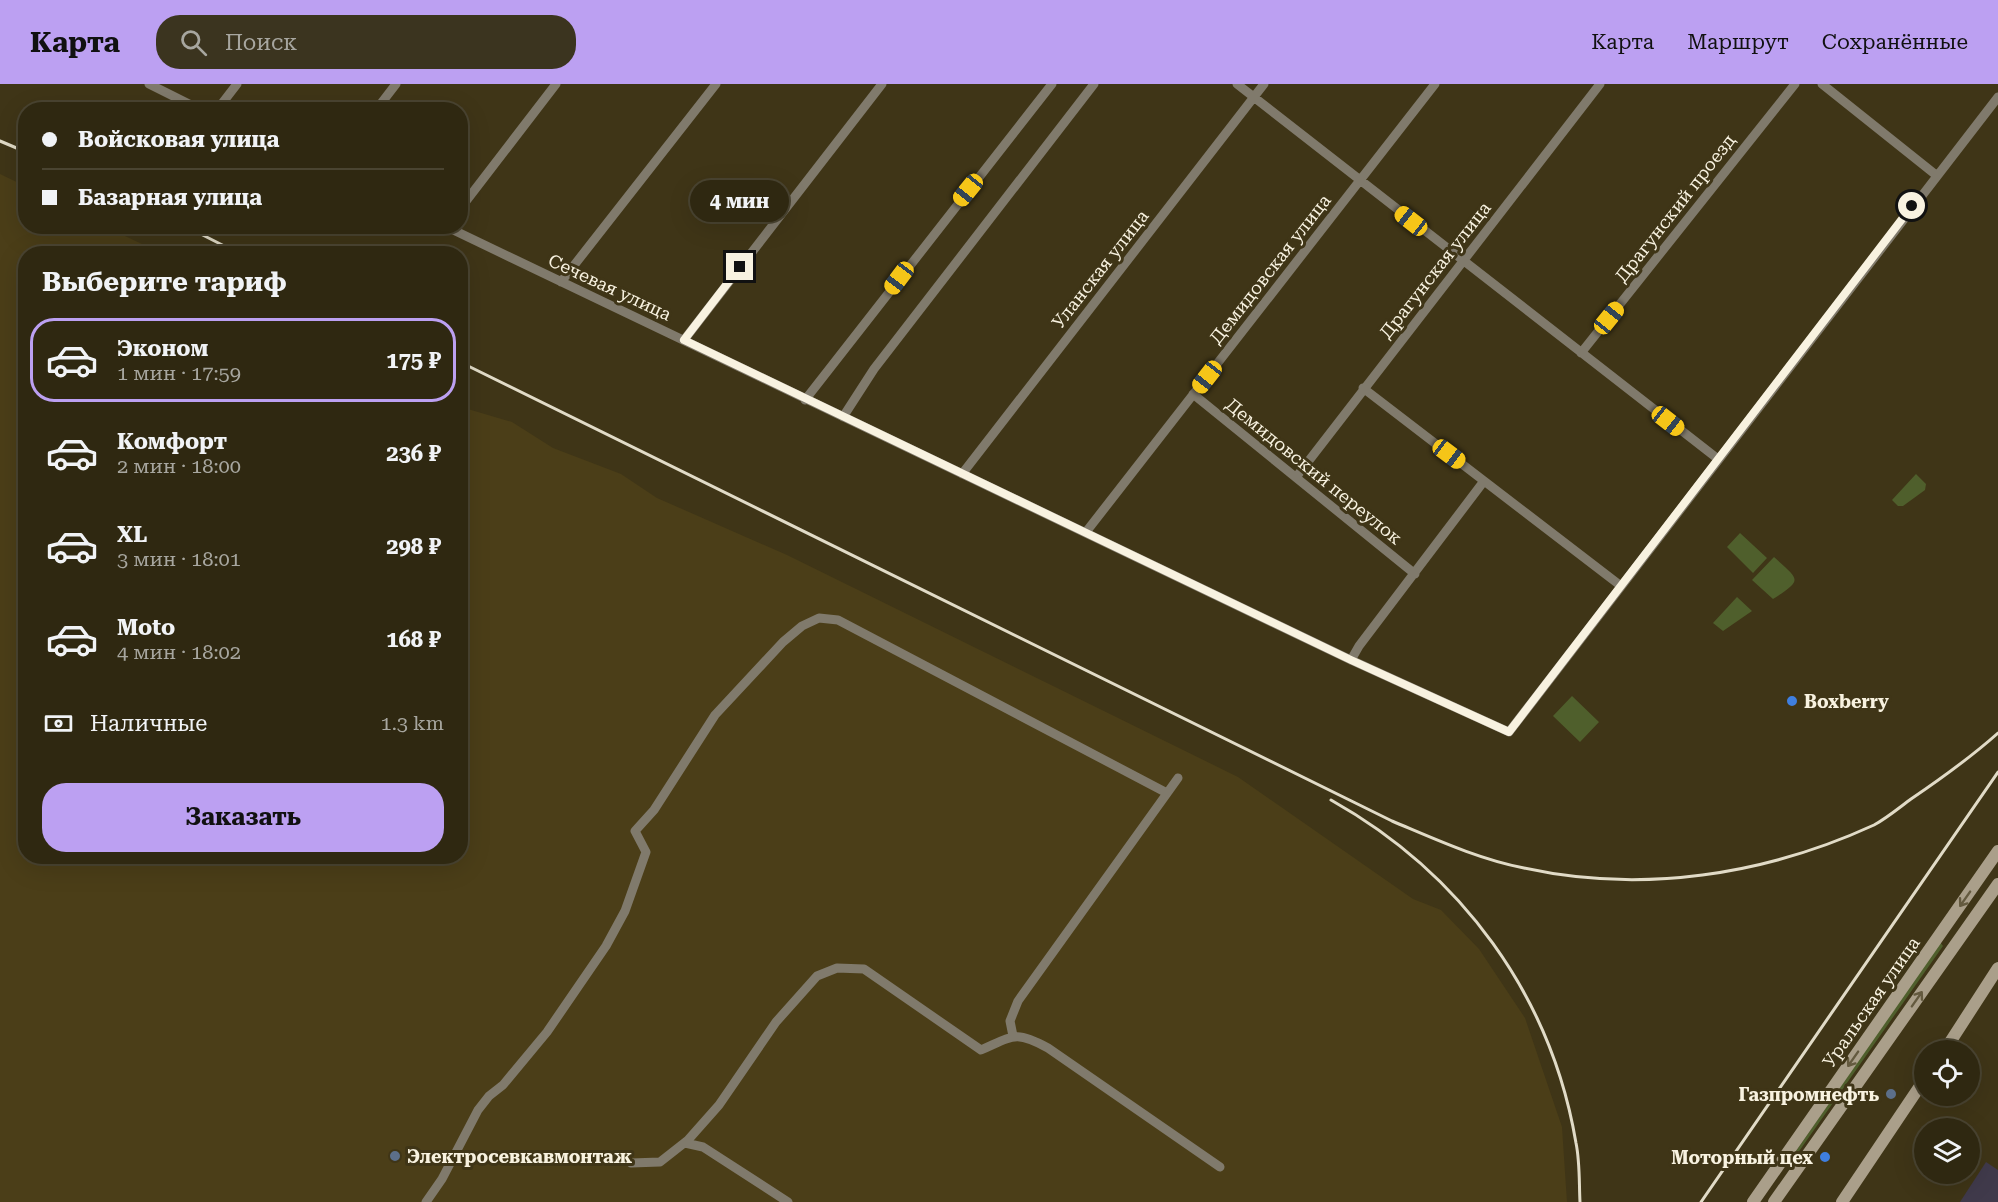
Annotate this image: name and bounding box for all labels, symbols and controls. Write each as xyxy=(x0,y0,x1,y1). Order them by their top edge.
search box xyxy=(156,15,576,69)
text: Карта xyxy=(30,26,120,59)
icon: search xyxy=(177,26,210,59)
text: Поиск xyxy=(225,30,297,55)
text: Карта xyxy=(1591,30,1654,54)
text: Маршрут xyxy=(1687,30,1789,54)
text: Сохранённые xyxy=(1822,30,1968,54)
text: Войсковая улица xyxy=(78,127,280,152)
street label: Драгунский проезд xyxy=(1611,130,1739,286)
car xyxy=(950,170,986,210)
callout: 4 мин xyxy=(690,180,789,222)
text: Базарная улица xyxy=(78,185,262,210)
text: 4 мин xyxy=(710,189,769,213)
street label: Демидовская улица xyxy=(1205,190,1335,348)
route start xyxy=(1898,192,1925,219)
street label: Драгунская улица xyxy=(1375,197,1495,342)
car xyxy=(1391,203,1431,239)
street label: Уланская улица xyxy=(1047,206,1153,332)
street label: Сечевая улица xyxy=(545,249,675,325)
route end xyxy=(726,253,753,280)
car xyxy=(881,258,917,298)
text: Выберите тариф xyxy=(42,266,287,298)
car xyxy=(1591,298,1627,338)
icon: car xyxy=(45,333,99,387)
text: Эконом xyxy=(117,336,208,361)
text: 175 ₽ xyxy=(386,348,441,373)
car xyxy=(1189,357,1225,397)
text: 1 мин · 17:59 xyxy=(117,361,241,385)
street label: Демидовский переулок xyxy=(1222,393,1406,549)
car xyxy=(1648,403,1688,439)
icon: car xyxy=(45,426,99,480)
text: Комфорт xyxy=(117,429,227,454)
car xyxy=(1429,436,1469,472)
text: 236 ₽ xyxy=(386,441,441,466)
text: 2 мин · 18:00 xyxy=(117,454,241,478)
icon: car xyxy=(45,519,99,573)
text: XL xyxy=(117,522,147,547)
text: 298 ₽ xyxy=(386,534,441,559)
text: 3 мин · 18:01 xyxy=(117,547,241,571)
icon: car xyxy=(45,612,99,666)
text: Moto xyxy=(117,615,175,640)
text: 168 ₽ xyxy=(386,627,441,652)
text: 4 мин · 18:02 xyxy=(117,640,241,664)
place label: Boxberry xyxy=(1804,691,1889,712)
marker: Boxberry xyxy=(1785,694,1799,708)
icon: cash xyxy=(42,707,75,740)
text: Наличные xyxy=(90,711,207,736)
text: 1.3 km xyxy=(380,711,444,735)
button: Заказать xyxy=(42,783,444,852)
one-way arrow xyxy=(1958,891,1971,907)
street label: Уральская улица xyxy=(1818,932,1924,1071)
one-way arrow xyxy=(1911,992,1923,1008)
map controls xyxy=(1914,1040,1980,1184)
button: locate xyxy=(1914,1040,1980,1106)
one-way arrow xyxy=(1847,1050,1859,1067)
place label: Газпромнефть xyxy=(1738,1084,1879,1105)
marker: Газпромнефть xyxy=(1884,1087,1898,1101)
button: layers xyxy=(1914,1118,1980,1184)
place label: Электросевкавмонтаж xyxy=(407,1146,633,1167)
place label: Моторный цех xyxy=(1671,1147,1813,1168)
marker: Электросевкавмонтаж xyxy=(388,1149,402,1163)
marker: Моторный цех xyxy=(1818,1150,1832,1164)

